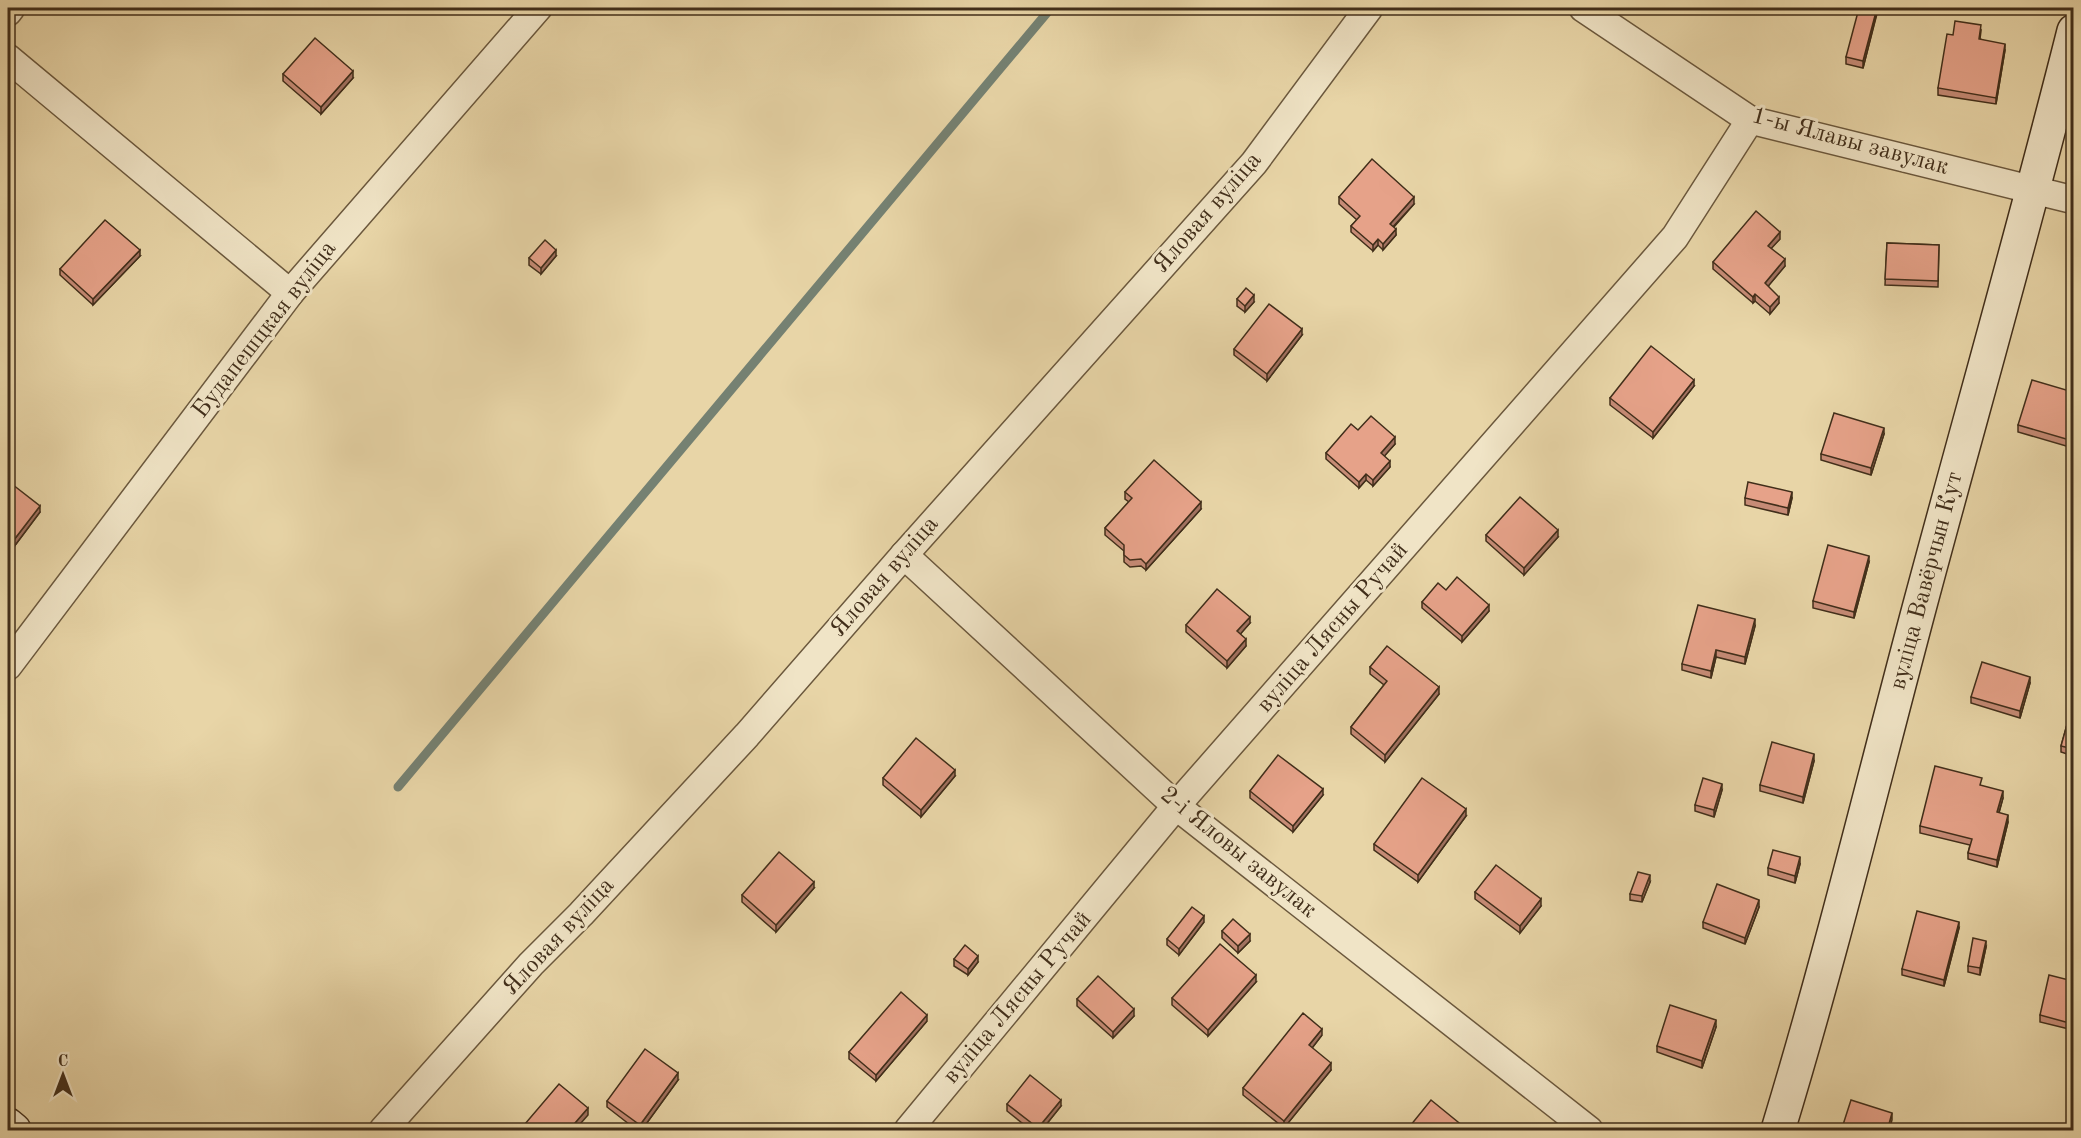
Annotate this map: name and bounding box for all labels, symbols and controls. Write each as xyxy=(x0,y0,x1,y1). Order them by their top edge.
street label: 1-ы Ялавы завулак xyxy=(1749,104,1951,180)
street label: Яловая вуліца xyxy=(1149,148,1267,278)
street label: Будапешцкая вуліца xyxy=(189,237,341,423)
street label: вуліца Вавёрчын Кут xyxy=(1886,469,1968,693)
street label: Яловая вуліца xyxy=(826,512,944,642)
street label: вуліца Лясны Ручай xyxy=(1253,538,1413,718)
street label: 2-і Яловы завулак xyxy=(1155,783,1321,923)
street label: Яловая вуліца xyxy=(499,873,619,1000)
street label: вуліца Лясны Ручай xyxy=(939,907,1097,1089)
north arrow xyxy=(33,1045,93,1105)
text: С xyxy=(58,1054,68,1070)

